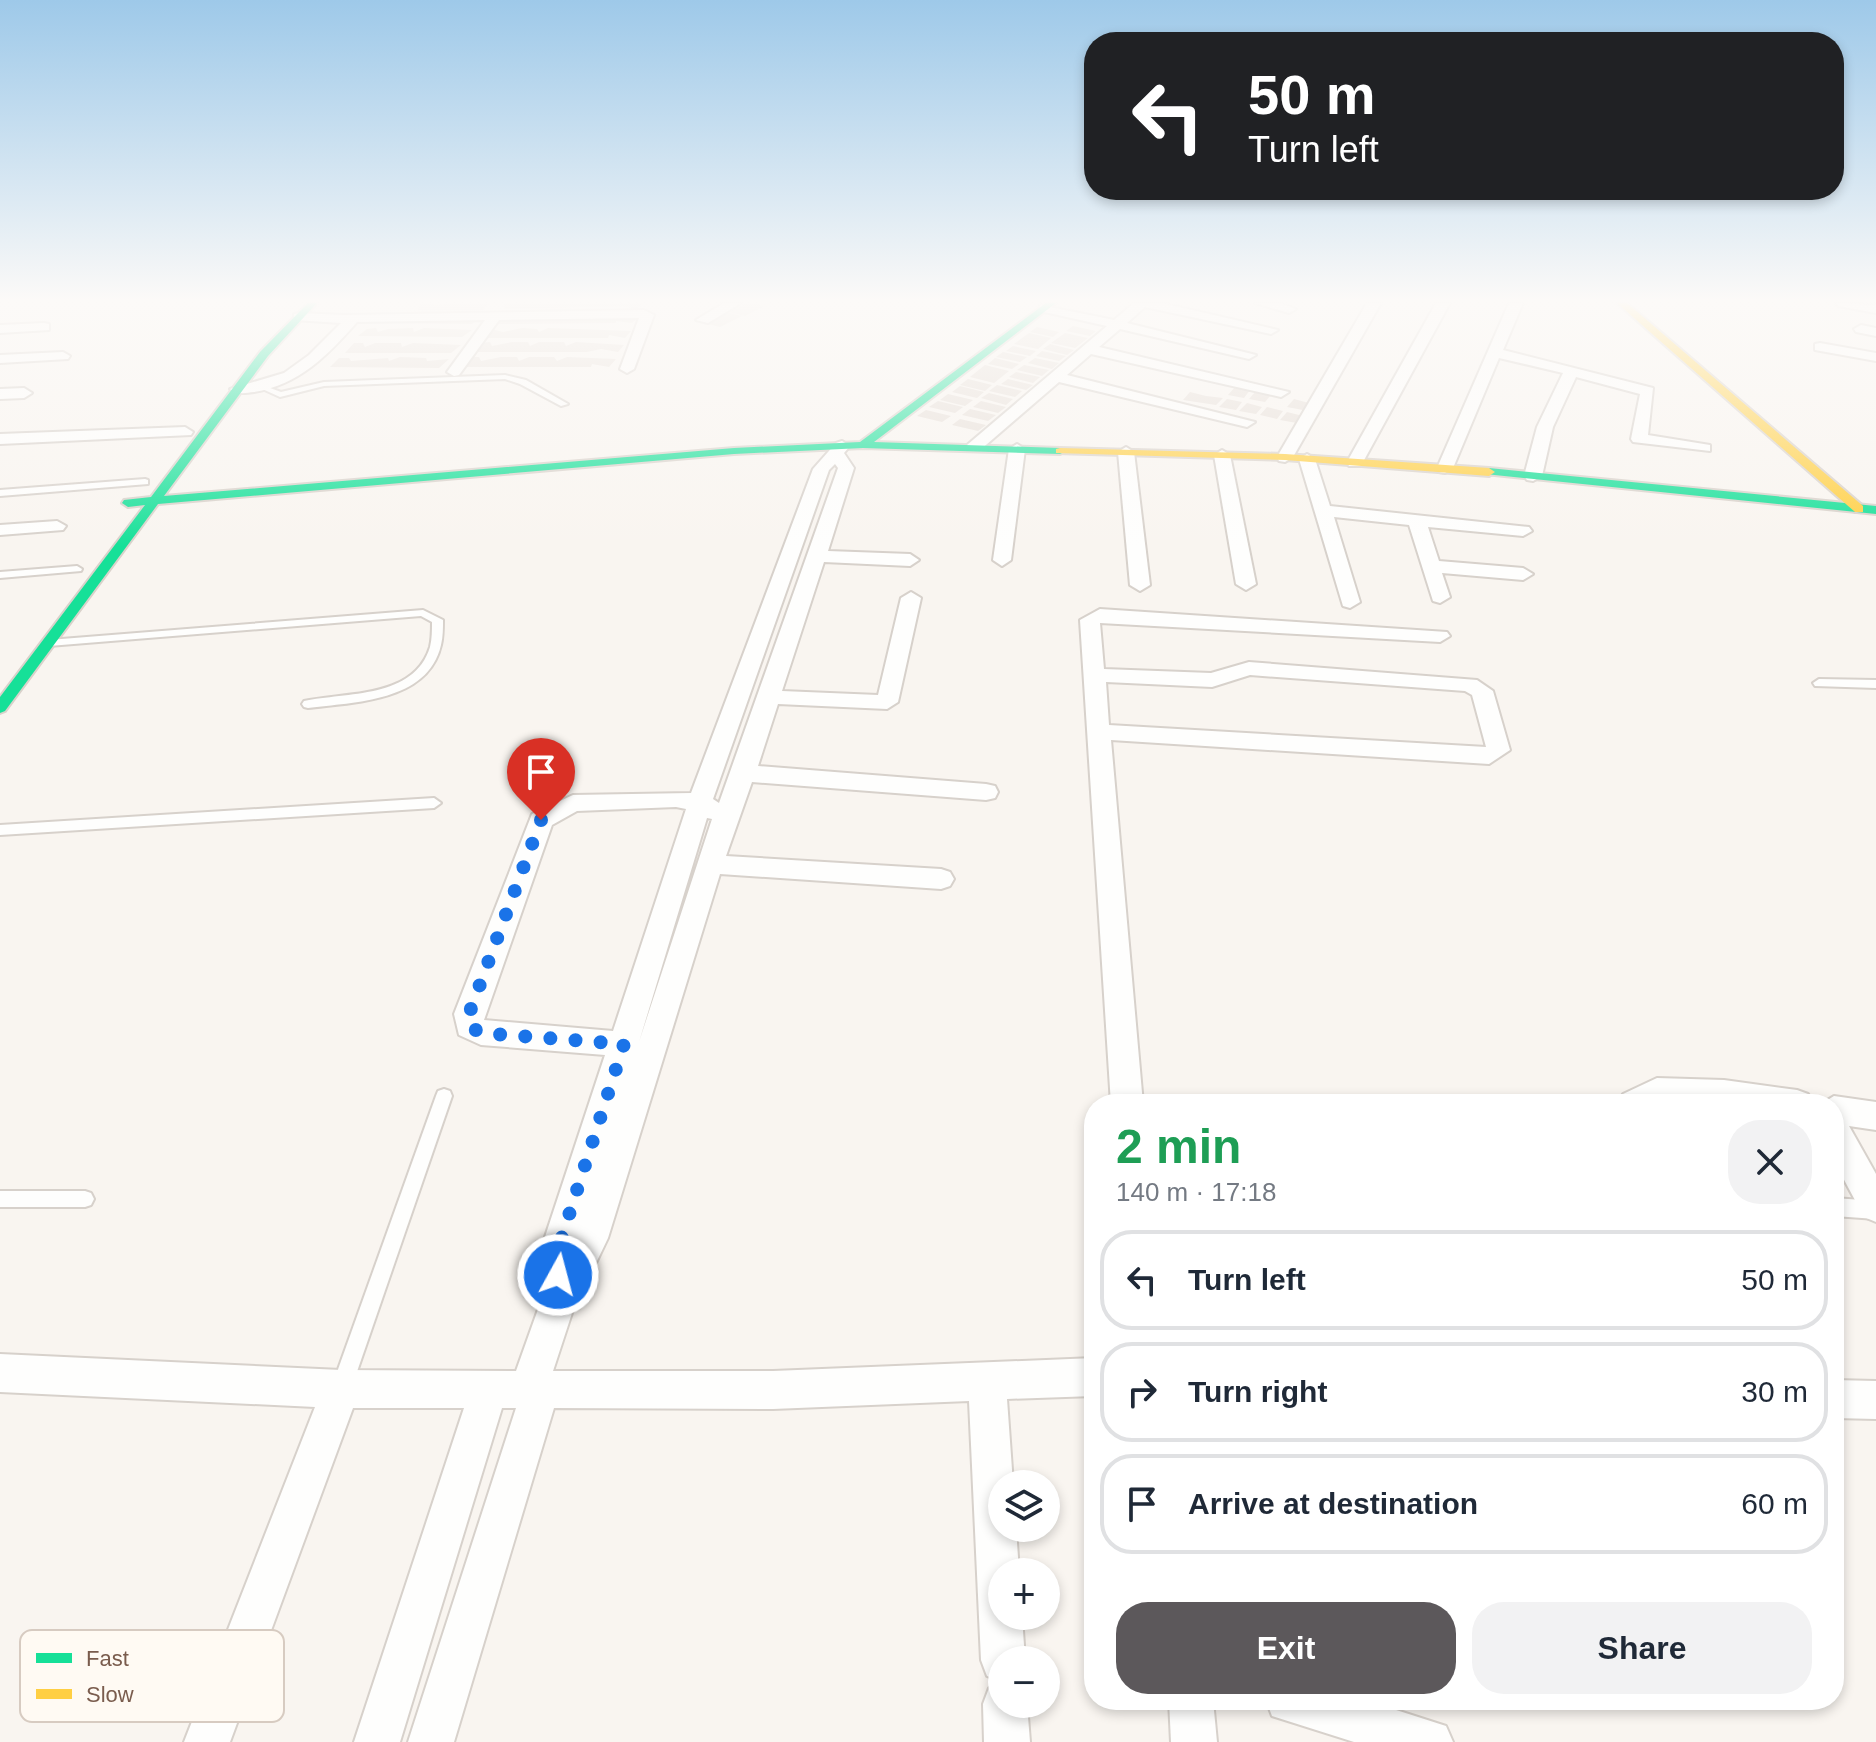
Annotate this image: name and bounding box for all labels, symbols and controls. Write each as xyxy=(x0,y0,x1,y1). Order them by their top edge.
text: 50 m xyxy=(1248,63,1376,126)
icon: left xyxy=(1116,64,1220,168)
text: Turn left xyxy=(1248,129,1379,170)
pin xyxy=(507,738,575,820)
icon: arrive xyxy=(519,750,563,794)
text: 2 min xyxy=(1116,1120,1241,1173)
button: close xyxy=(1728,1120,1812,1204)
text: 140 m · 17:18 xyxy=(1116,1177,1276,1207)
position arrow xyxy=(516,1233,600,1317)
icon: left xyxy=(1120,1258,1164,1302)
text: Turn left xyxy=(1188,1263,1306,1296)
text: 50 m xyxy=(1741,1263,1808,1296)
icon: right xyxy=(1120,1370,1164,1414)
text: Turn right xyxy=(1188,1375,1327,1408)
text: 30 m xyxy=(1741,1375,1808,1408)
map controls xyxy=(988,1470,1060,1718)
button: layers xyxy=(988,1470,1060,1542)
icon: arrive xyxy=(1120,1482,1164,1526)
text: Arrive at destination xyxy=(1188,1487,1478,1520)
text: 60 m xyxy=(1741,1487,1808,1520)
button: + xyxy=(988,1558,1060,1630)
button: Exit xyxy=(1116,1602,1456,1694)
button: Share xyxy=(1472,1602,1812,1694)
legend xyxy=(20,1630,284,1722)
text: Fast xyxy=(86,1646,129,1671)
button: − xyxy=(988,1646,1060,1718)
text: Slow xyxy=(86,1682,134,1707)

